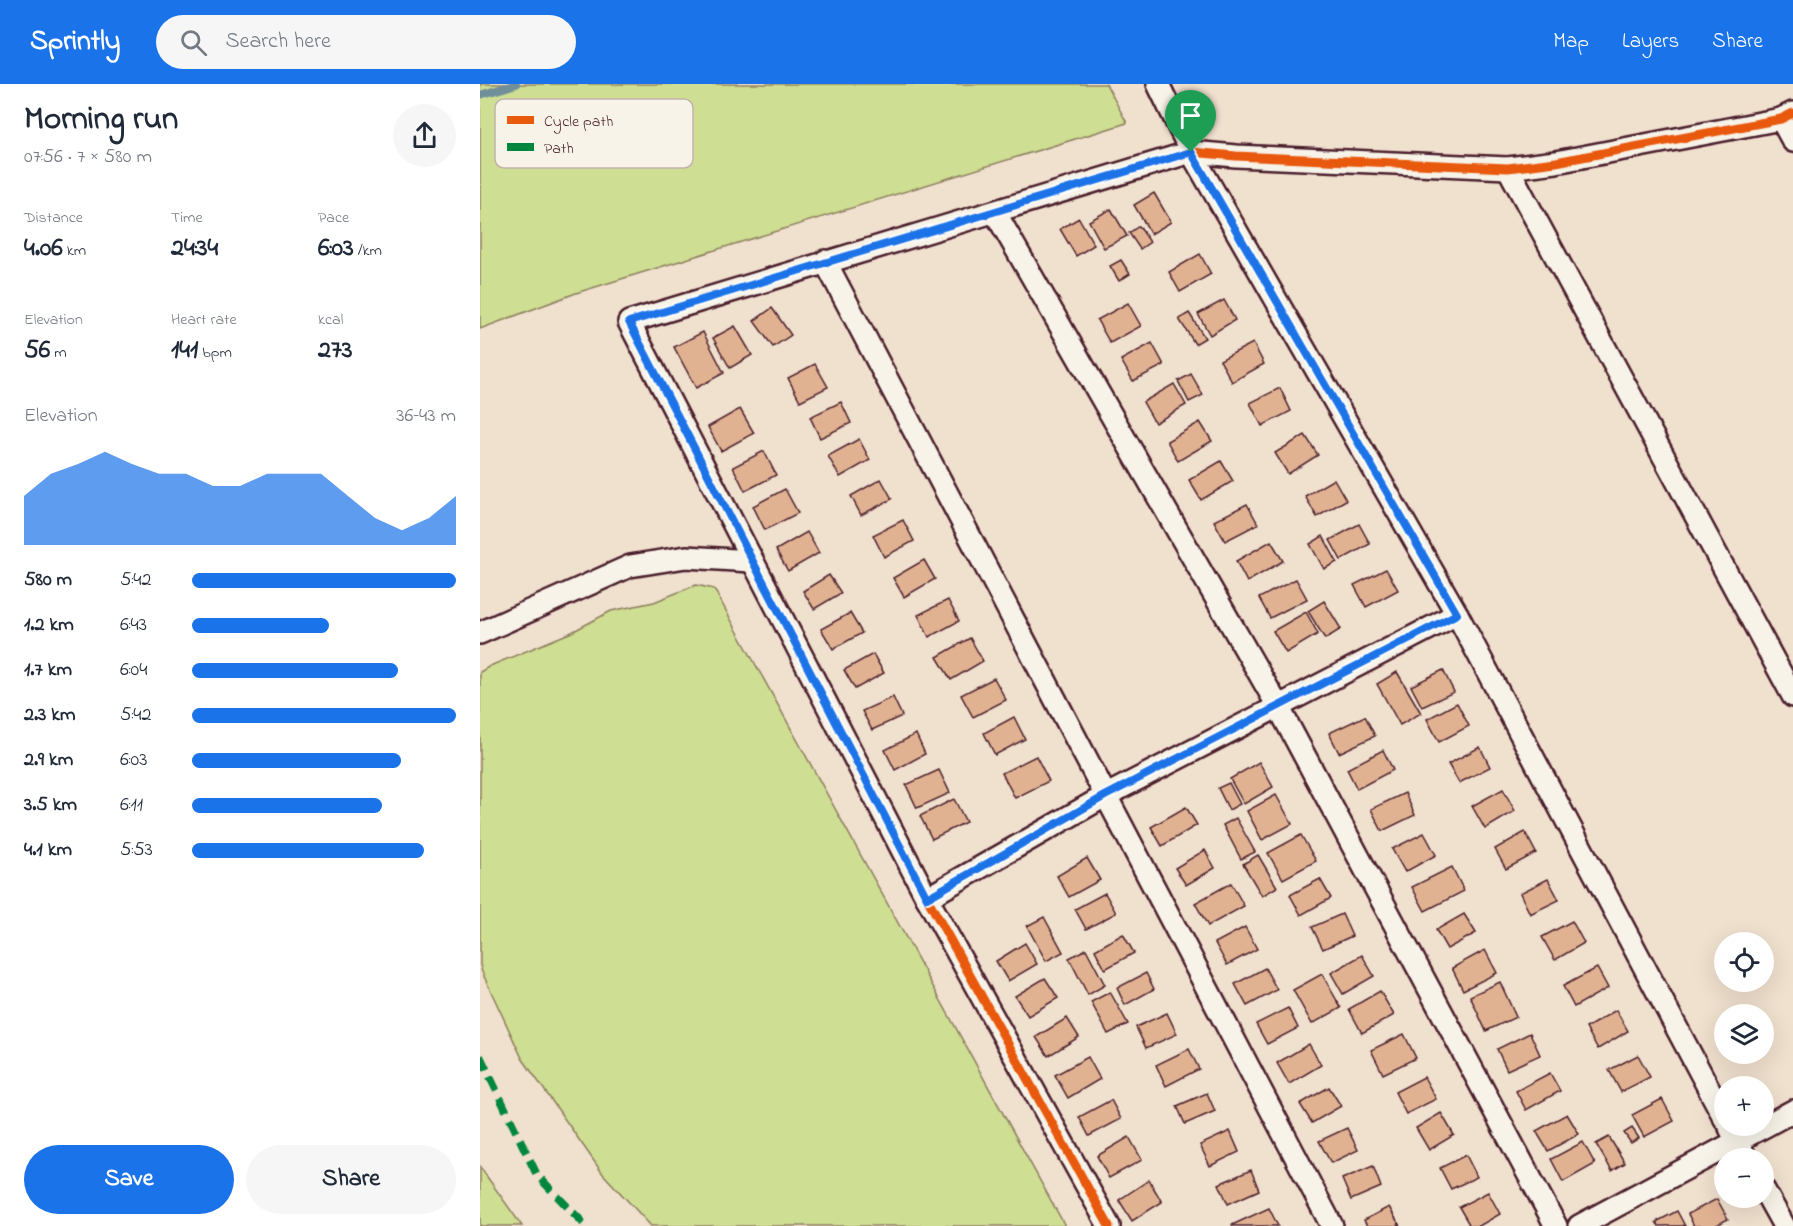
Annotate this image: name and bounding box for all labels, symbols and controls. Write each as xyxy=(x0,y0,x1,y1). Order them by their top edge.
search box xyxy=(156,15,576,69)
text: Sprintly xyxy=(30,22,120,63)
icon: search xyxy=(177,26,210,59)
text: Search here xyxy=(225,26,331,58)
text: Map xyxy=(1553,27,1589,57)
text: Layers xyxy=(1622,27,1679,57)
text: Share xyxy=(1712,27,1763,57)
pin xyxy=(1165,90,1216,152)
text: Morning run xyxy=(24,96,178,144)
legend xyxy=(495,99,693,168)
icon: arrive xyxy=(1174,99,1207,132)
button: share xyxy=(393,104,456,167)
text: Cycle path xyxy=(544,110,613,134)
text: Path xyxy=(544,137,574,161)
text: 07:56 · 7 × 580 m xyxy=(24,143,152,172)
text: Distance xyxy=(24,206,83,230)
text: Time xyxy=(171,206,203,230)
text: Pace xyxy=(318,206,349,230)
text: 4.06 xyxy=(24,230,63,268)
text: 24:34 xyxy=(171,230,218,268)
text: 6:03 xyxy=(318,230,354,268)
text: km xyxy=(63,239,86,263)
text: /km xyxy=(354,239,382,263)
text: Elevation xyxy=(24,308,83,332)
text: Heart rate xyxy=(171,308,237,332)
text: kcal xyxy=(318,308,343,332)
text: 56 xyxy=(24,332,50,370)
text: 141 xyxy=(171,332,198,370)
text: 273 xyxy=(318,332,352,370)
text: m xyxy=(50,341,67,365)
text: bpm xyxy=(198,341,232,365)
text: Elevation xyxy=(24,402,98,431)
text: 36–43 m xyxy=(396,402,456,431)
text: 580 m xyxy=(24,566,72,595)
text: 5:42 xyxy=(120,566,151,595)
text: 1.2 km xyxy=(24,611,74,640)
text: 6:43 xyxy=(120,611,147,640)
text: 1.7 km xyxy=(24,656,72,685)
text: 6:04 xyxy=(120,656,147,685)
text: 2.3 km xyxy=(24,701,76,730)
text: 5:42 xyxy=(120,701,151,730)
text: 2.9 km xyxy=(24,746,73,775)
text: 6:03 xyxy=(120,746,147,775)
text: 3.5 km xyxy=(24,791,77,820)
text: 6:11 xyxy=(120,791,143,820)
text: 4.1 km xyxy=(24,836,72,865)
text: 5:53 xyxy=(120,836,153,865)
map controls xyxy=(1714,932,1774,1208)
button: locate xyxy=(1714,932,1774,992)
button: layers xyxy=(1714,1004,1774,1064)
button: + xyxy=(1714,1076,1774,1136)
button: Save xyxy=(24,1145,234,1214)
button: Share xyxy=(246,1145,456,1214)
button: − xyxy=(1714,1148,1774,1208)

